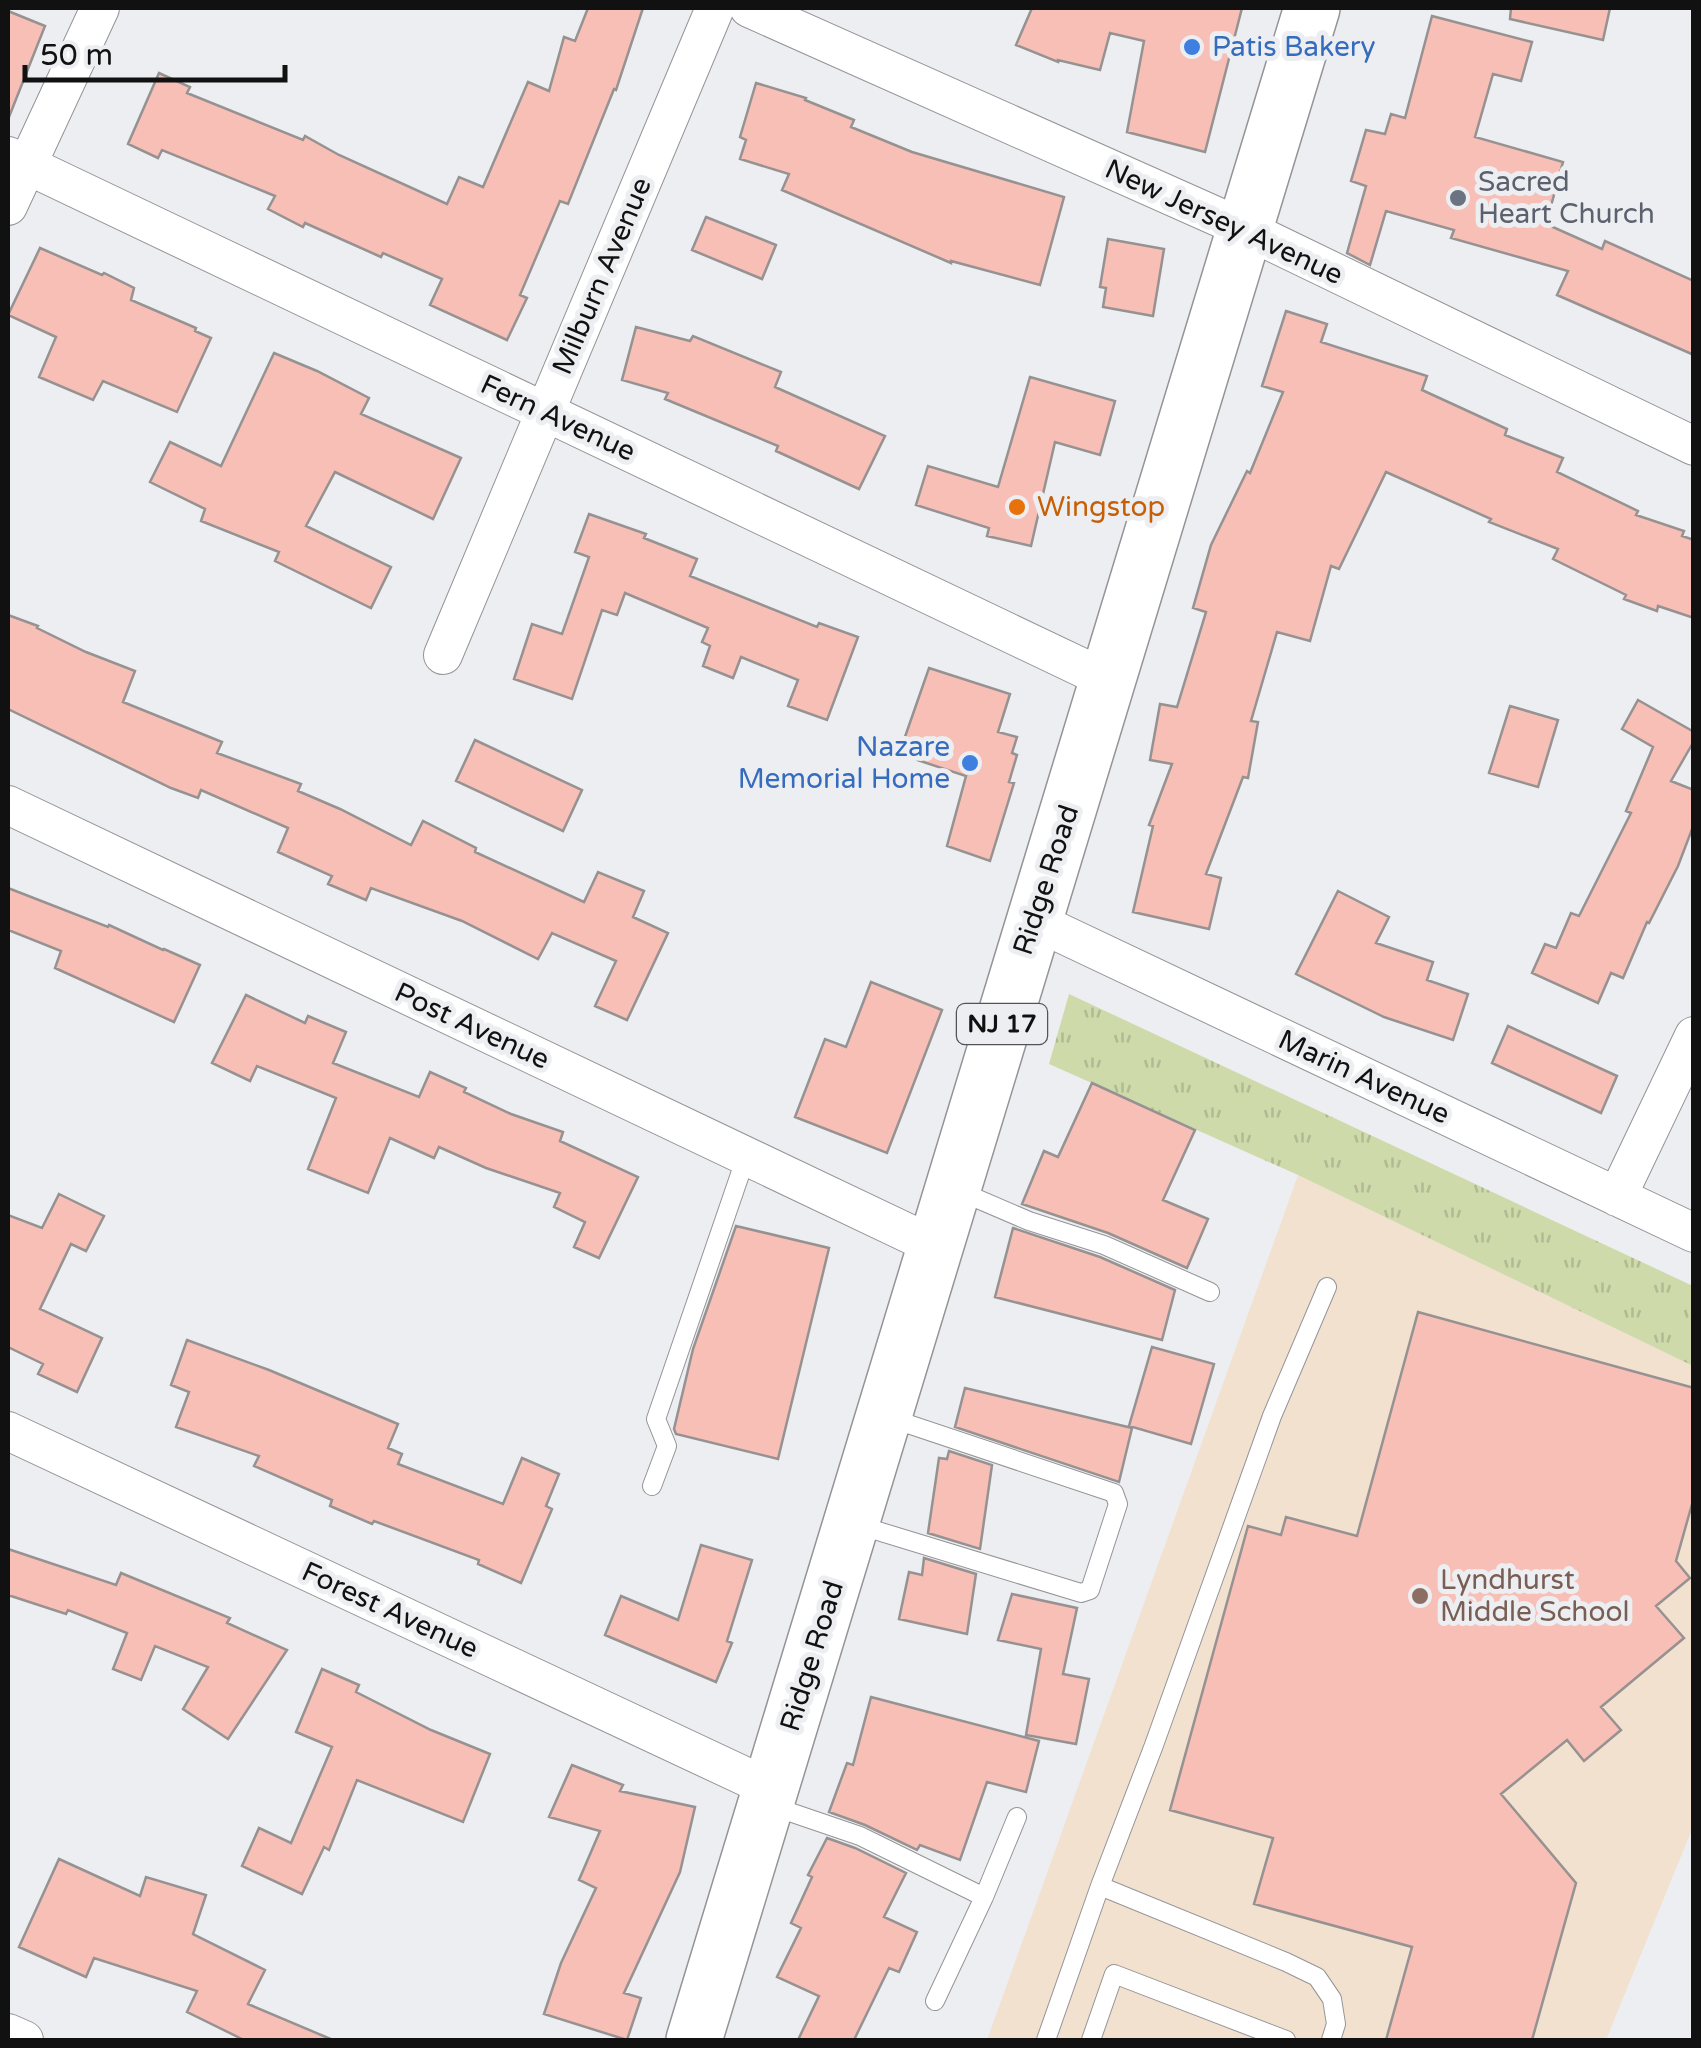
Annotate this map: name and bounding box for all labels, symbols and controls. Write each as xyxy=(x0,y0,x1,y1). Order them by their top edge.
scale bar xyxy=(25,20,285,82)
place label: Patis Bakery xyxy=(1212,30,1376,64)
marker: Patis Bakery xyxy=(1181,36,1203,58)
text: 50 m xyxy=(40,37,113,74)
street label: New Jersey Avenue xyxy=(1100,152,1348,292)
place label: Sacred Heart Church xyxy=(1478,165,1655,231)
street label: Milburn Avenue xyxy=(545,172,659,380)
marker: Sacred Heart Church xyxy=(1447,187,1469,209)
street label: Fern Avenue xyxy=(475,367,641,469)
place label: Wingstop xyxy=(1037,490,1165,524)
marker: Wingstop xyxy=(1006,496,1028,518)
place label: Nazare Memorial Home xyxy=(738,730,950,796)
marker: Nazare Memorial Home xyxy=(959,752,981,774)
street label: Ridge Road xyxy=(1006,801,1086,959)
street label: Post Avenue xyxy=(389,975,555,1077)
road number: NJ 17 xyxy=(957,1004,1047,1044)
street label: Marin Avenue xyxy=(1273,1022,1455,1132)
street label: Forest Avenue xyxy=(296,1554,484,1666)
place label: Lyndhurst Middle School xyxy=(1440,1563,1629,1629)
street label: Ridge Road xyxy=(773,1577,851,1735)
marker: Lyndhurst Middle School xyxy=(1409,1585,1431,1607)

